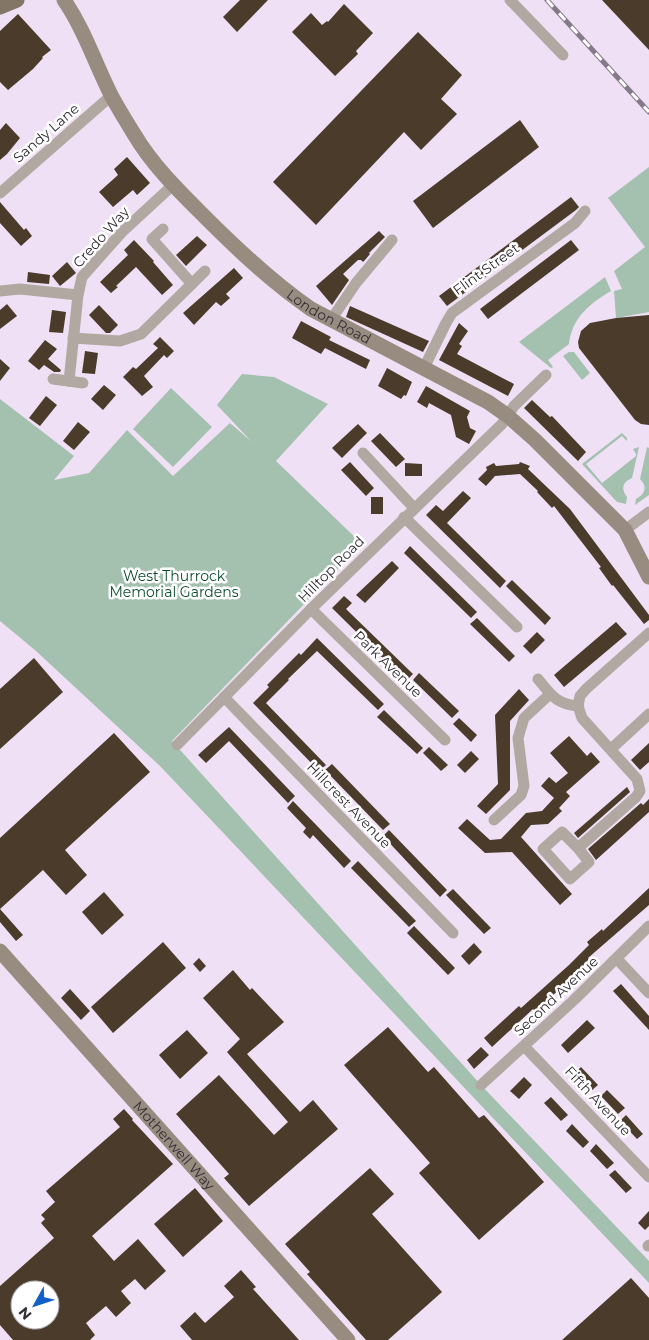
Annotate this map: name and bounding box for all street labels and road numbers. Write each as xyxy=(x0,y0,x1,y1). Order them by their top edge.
street label: Sandy Lane xyxy=(9,99,83,167)
street label: Credo Way xyxy=(69,202,133,271)
street label: Flint Street xyxy=(449,239,523,299)
street label: London Road xyxy=(283,285,374,348)
street label: Hilltop Road xyxy=(294,532,368,606)
street label: Park Avenue xyxy=(350,627,426,701)
street label: Hillcrest Avenue xyxy=(303,758,395,852)
street label: Second Avenue xyxy=(510,952,602,1040)
street label: Fifth Avenue xyxy=(561,1062,635,1140)
street label: Motherwell Way xyxy=(129,1097,219,1194)

